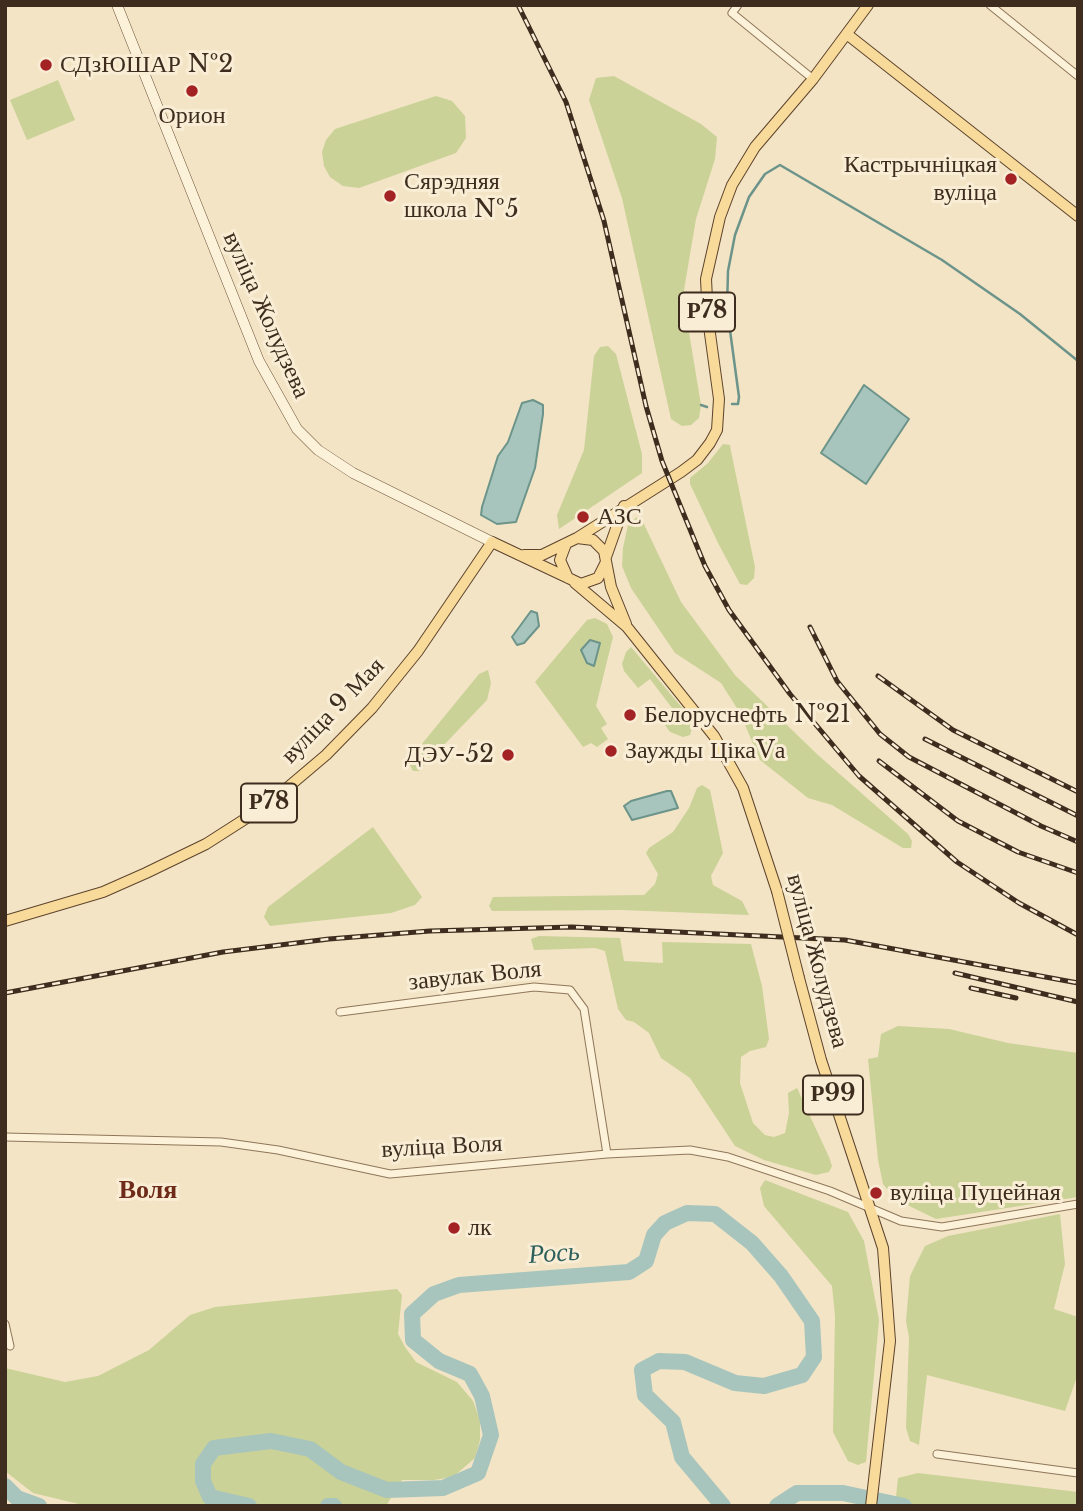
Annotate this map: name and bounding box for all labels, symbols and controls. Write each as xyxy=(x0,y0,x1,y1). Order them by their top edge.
place label: СДзЮШАР №2 xyxy=(60,51,233,79)
marker: СДзЮШАР №2 xyxy=(38,57,54,73)
marker: Орион xyxy=(184,83,200,99)
place label: Орион xyxy=(158,102,226,130)
place label: Кастрычніцкая вуліца xyxy=(844,151,997,207)
place label: Сярэдняя школа №5 xyxy=(404,168,519,224)
marker: Кастрычніцкая вуліца xyxy=(1003,171,1019,187)
marker: Сярэдняя школа №5 xyxy=(382,188,398,204)
street label: вуліца Жолудзева xyxy=(216,227,316,403)
road number: Р78 xyxy=(679,292,735,332)
place label: АЗС xyxy=(597,503,642,531)
marker: АЗС xyxy=(575,509,591,525)
street label: вуліца 9 Мая xyxy=(275,652,391,770)
place label: Белоруснефть №21 xyxy=(644,701,851,729)
marker: Белоруснефть №21 xyxy=(622,707,638,723)
place label: Заужды ЦікаVа xyxy=(625,737,785,765)
place label: ДЭУ-52 xyxy=(405,741,494,769)
marker: Заужды ЦікаVа xyxy=(603,743,619,759)
marker: ДЭУ-52 xyxy=(500,747,516,763)
road number: Р78 xyxy=(241,783,297,822)
street label: вуліца Жолудзева xyxy=(780,871,854,1051)
street label: завулак Воля xyxy=(407,955,543,997)
road number: Р99 xyxy=(803,1076,863,1114)
street label: вуліца Воля xyxy=(381,1129,503,1165)
district label: Воля xyxy=(119,1175,177,1207)
place label: вуліца Пуцейная xyxy=(890,1179,1061,1207)
marker: вуліца Пуцейная xyxy=(868,1185,884,1201)
place label: лк xyxy=(468,1214,492,1242)
marker: лк xyxy=(446,1220,462,1236)
water label: Рось xyxy=(527,1237,581,1271)

